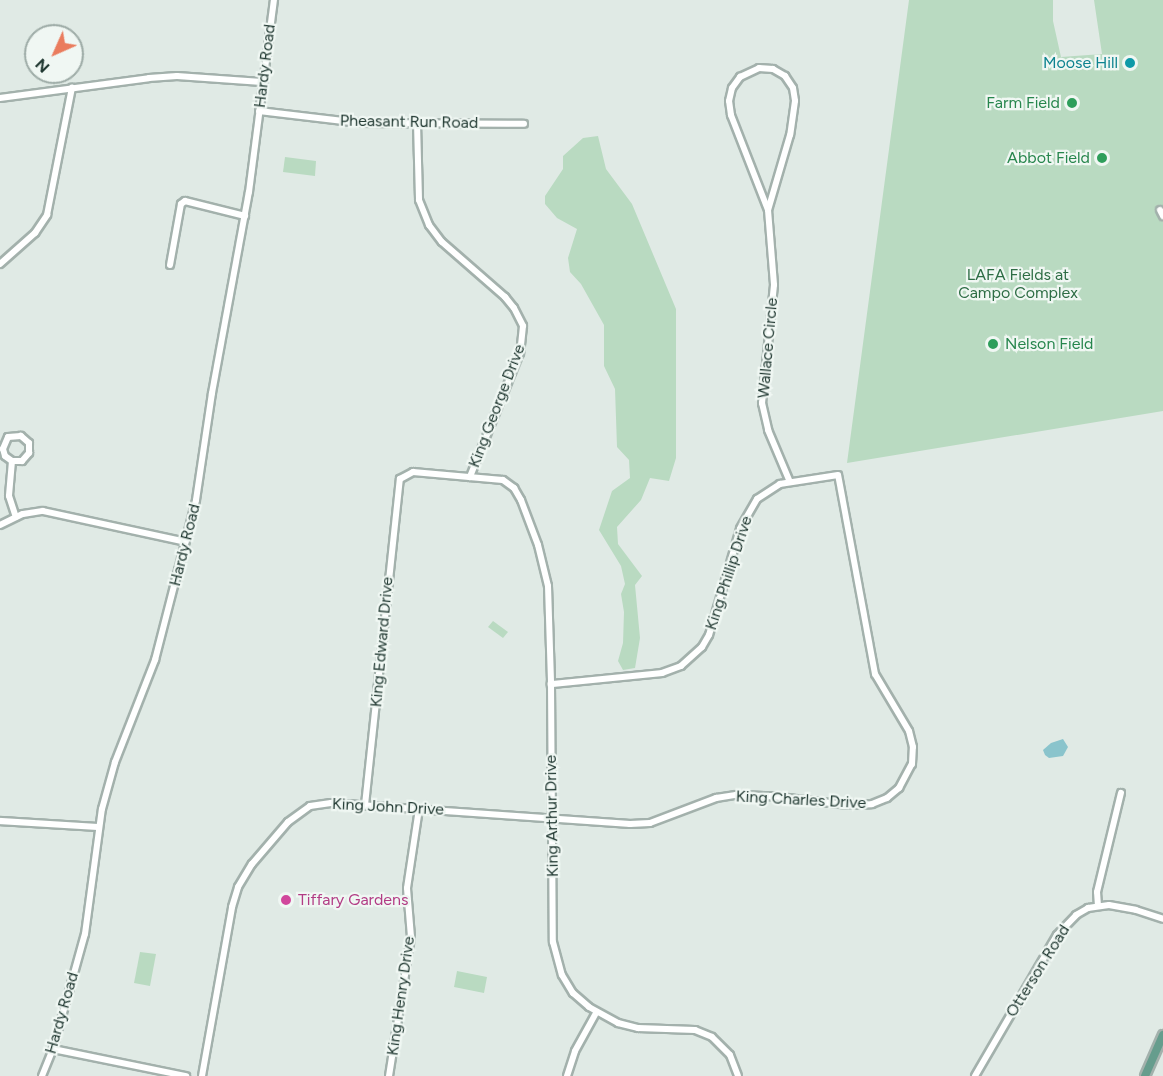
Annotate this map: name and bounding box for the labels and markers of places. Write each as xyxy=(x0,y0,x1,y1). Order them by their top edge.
place label: Moose Hill xyxy=(1043,53,1118,73)
marker: Moose Hill xyxy=(1123,56,1137,70)
place label: Farm Field xyxy=(986,93,1060,113)
marker: Farm Field xyxy=(1065,96,1079,110)
place label: Abbot Field xyxy=(1007,148,1090,168)
marker: Abbot Field xyxy=(1095,151,1109,165)
place label: Nelson Field xyxy=(1005,334,1093,354)
marker: Nelson Field xyxy=(986,337,1000,351)
place label: Tiffary Gardens xyxy=(298,890,408,910)
marker: Tiffary Gardens xyxy=(279,893,293,907)

